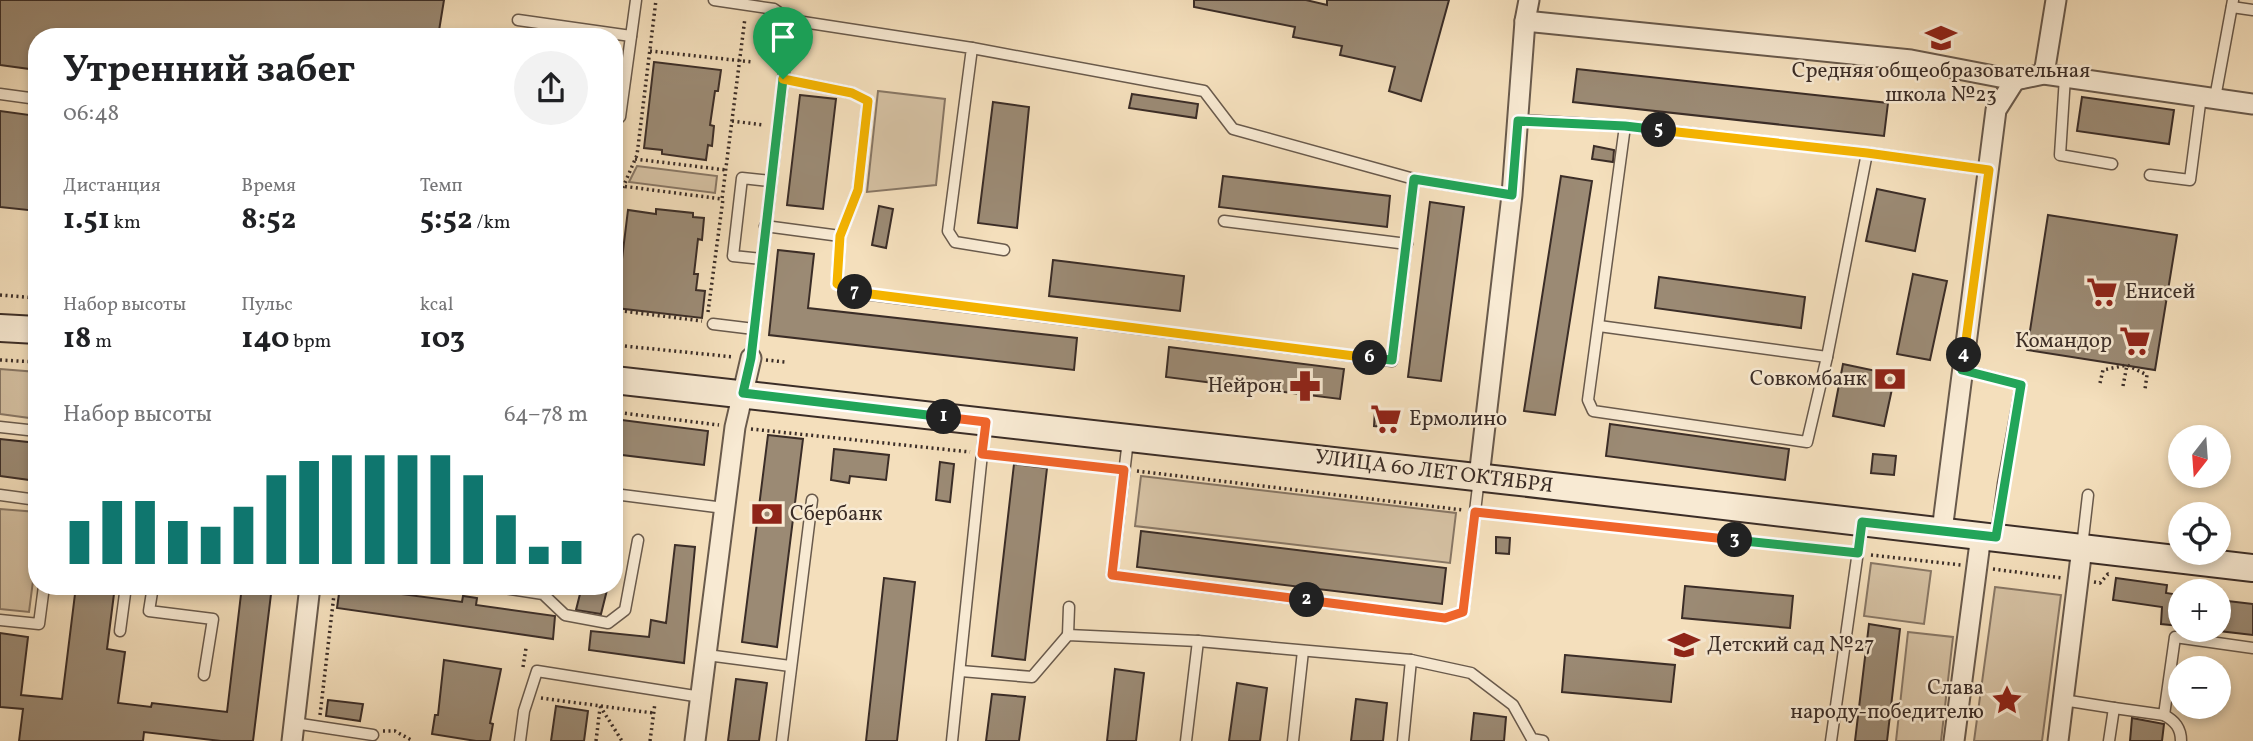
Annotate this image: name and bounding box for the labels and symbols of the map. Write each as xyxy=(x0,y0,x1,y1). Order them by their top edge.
pin xyxy=(753,7,813,79)
school or university icon: Средняя общеобразовательная школа №23 xyxy=(1924,21,1958,55)
place label: Средняя общеобразовательная школа №23 xyxy=(1792,57,2090,110)
pin: 5 xyxy=(1642,113,1676,148)
pin: 7 xyxy=(838,274,872,310)
supermarket icon: Енисей xyxy=(2085,275,2119,309)
place label: Енисей xyxy=(2125,278,2196,307)
supermarket icon: Командор xyxy=(2118,324,2152,358)
place label: Командор xyxy=(2015,327,2112,356)
pin: 4 xyxy=(1946,338,1982,372)
pin: 6 xyxy=(1352,340,1388,376)
bank icon: Совкомбанк xyxy=(1873,362,1907,396)
place label: Совкомбанк xyxy=(1750,365,1867,394)
pharmacy icon: Нейрон xyxy=(1288,369,1322,403)
place label: Нейрон xyxy=(1207,372,1282,401)
pin: 1 xyxy=(926,400,962,434)
supermarket icon: Ермолино xyxy=(1369,402,1403,436)
place label: Ермолино xyxy=(1409,405,1507,434)
north arrow xyxy=(2168,425,2231,488)
street label: УЛИЦА 60 ЛЕТ ОКТЯБРЯ xyxy=(1313,443,1555,501)
bank icon: Сбербанк xyxy=(750,497,784,531)
place label: Сбербанк xyxy=(790,500,882,529)
pin: 3 xyxy=(1718,522,1752,558)
pin: 2 xyxy=(1290,582,1324,618)
school or university icon: Детский сад №27 xyxy=(1667,628,1701,662)
place label: Детский сад №27 xyxy=(1707,631,1874,660)
place label: Слава народу-победителю xyxy=(1790,674,1984,727)
place icon: Слава народу-победителю xyxy=(1990,683,2024,717)

